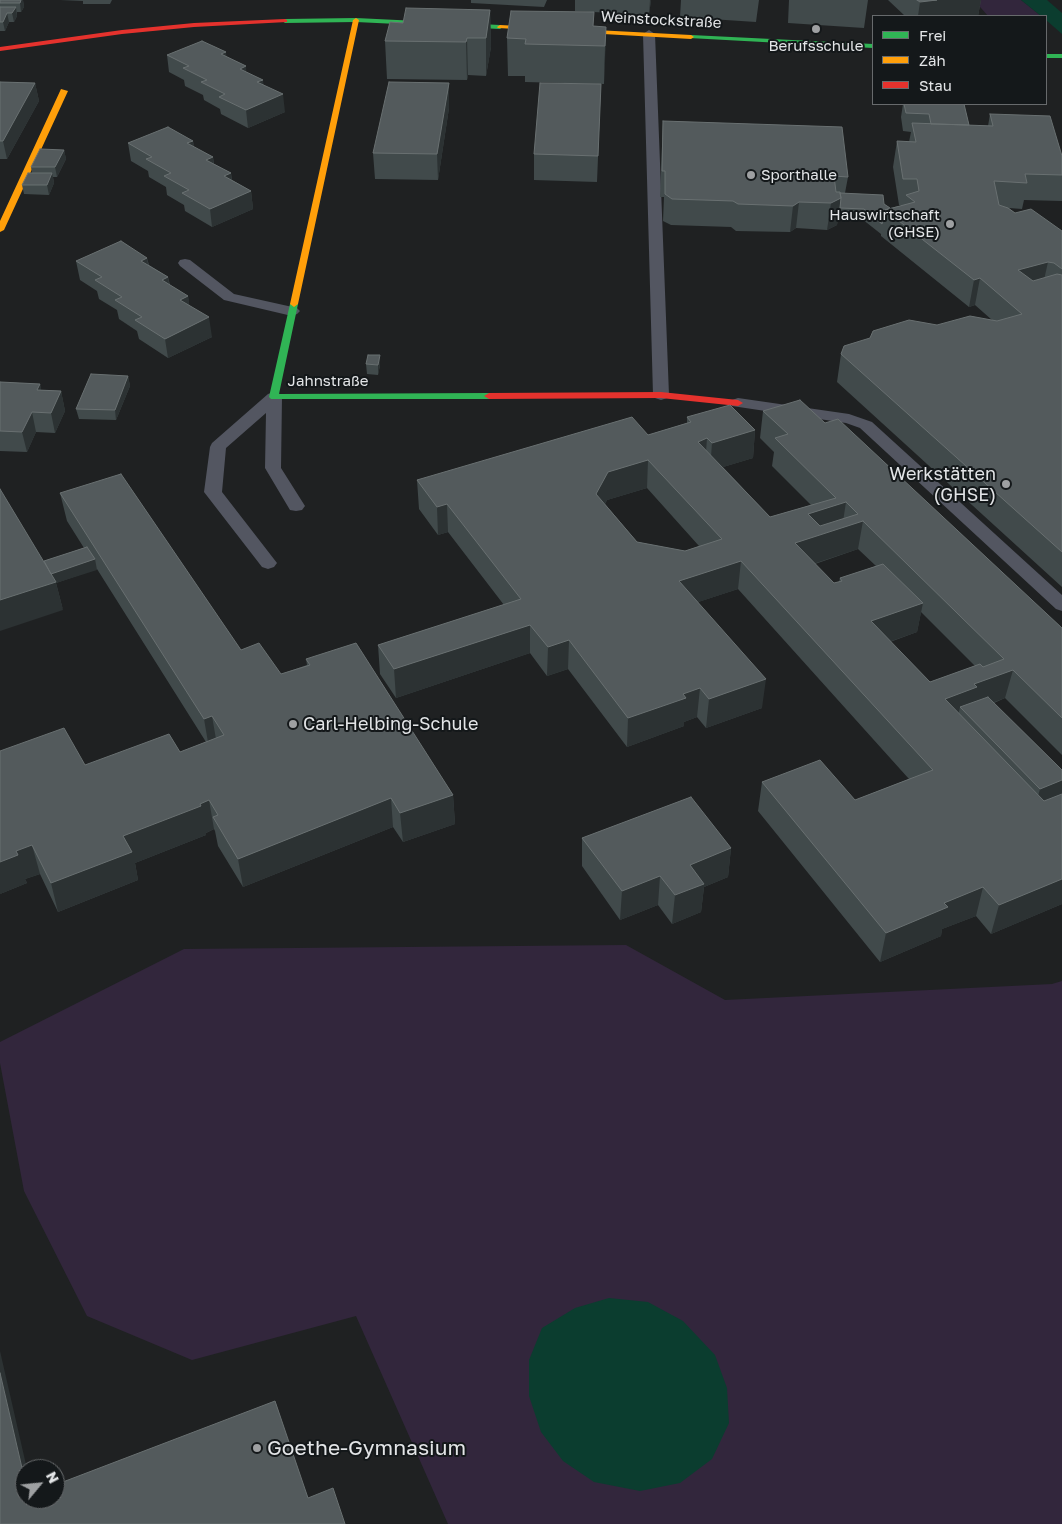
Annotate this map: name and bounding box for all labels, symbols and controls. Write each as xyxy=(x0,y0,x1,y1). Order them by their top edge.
street label: Weinstockstraße xyxy=(600,8,722,32)
legend xyxy=(872,15,1047,105)
marker: Berufsschule xyxy=(810,23,822,35)
text: Frei xyxy=(919,26,946,44)
place label: Berufsschule xyxy=(769,37,863,55)
text: Zäh xyxy=(919,51,946,69)
text: Stau xyxy=(919,76,952,94)
place label: Sporthalle xyxy=(761,166,837,184)
marker: Sporthalle xyxy=(745,169,757,181)
place label: Hauswirtschaft (GHSE) xyxy=(829,206,940,241)
marker: Hauswirtschaft (GHSE) xyxy=(944,218,956,230)
street label: Jahnstraße xyxy=(288,372,368,390)
place label: Werkstätten (GHSE) xyxy=(889,463,996,506)
marker: Werkstätten (GHSE) xyxy=(1000,478,1012,490)
place label: Carl-Helbing-Schule xyxy=(303,713,478,735)
marker: Carl-Helbing-Schule xyxy=(287,718,299,730)
place label: Goethe-Gymnasium xyxy=(267,1435,466,1461)
marker: Goethe-Gymnasium xyxy=(251,1442,263,1454)
north arrow xyxy=(15,1459,65,1509)
text: N xyxy=(43,1468,63,1486)

